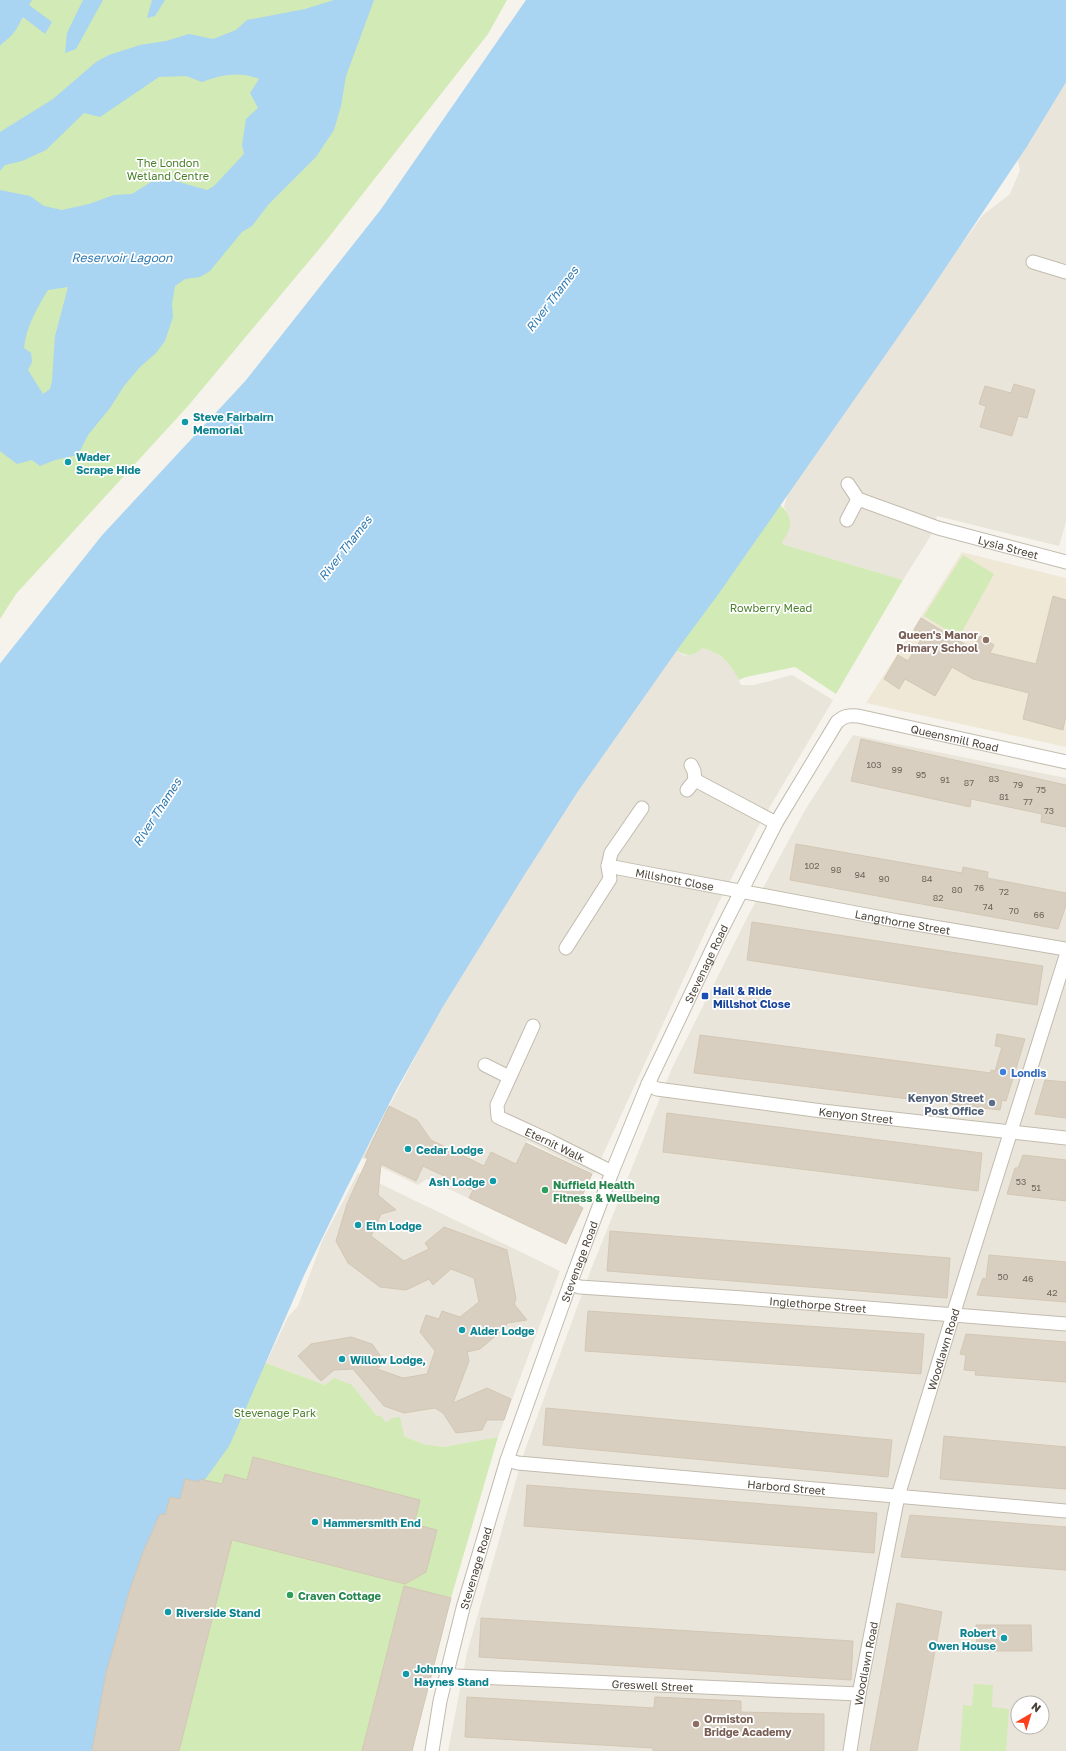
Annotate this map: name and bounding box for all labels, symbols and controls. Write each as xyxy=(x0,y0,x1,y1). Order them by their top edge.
park label: The London Wetland Centre xyxy=(127,156,209,182)
water label: Reservoir Lagoon xyxy=(72,250,173,265)
water label: River Thames xyxy=(523,263,582,335)
place label: Steve Fairbairn Memorial xyxy=(193,410,274,436)
marker: Steve Fairbairn Memorial xyxy=(180,417,190,427)
place label: Wader Scrape Hide xyxy=(76,450,141,476)
marker: Wader Scrape Hide xyxy=(63,457,73,467)
water label: River Thames xyxy=(315,512,375,583)
street label: Lysia Street xyxy=(977,532,1040,561)
park label: Rowberry Mead xyxy=(730,601,812,614)
place label: Queen's Manor Primary School xyxy=(896,628,979,654)
marker: Queen's Manor Primary School xyxy=(981,635,991,645)
street label: Queensmill Road xyxy=(910,721,1000,753)
house number: 103 xyxy=(866,759,882,770)
house number: 99 xyxy=(892,764,902,775)
house number: 95 xyxy=(916,769,926,780)
house number: 83 xyxy=(989,773,999,784)
house number: 91 xyxy=(940,774,951,785)
water label: River Thames xyxy=(129,775,185,849)
house number: 87 xyxy=(964,777,974,788)
house number: 79 xyxy=(1013,779,1023,790)
house number: 75 xyxy=(1036,784,1046,795)
house number: 81 xyxy=(999,791,1010,802)
house number: 77 xyxy=(1023,796,1033,807)
house number: 73 xyxy=(1044,805,1054,816)
house number: 102 xyxy=(804,860,820,871)
house number: 98 xyxy=(831,864,841,875)
street label: Millshott Close xyxy=(634,865,715,893)
house number: 94 xyxy=(855,869,866,880)
house number: 90 xyxy=(878,873,890,884)
house number: 84 xyxy=(922,873,933,884)
house number: 76 xyxy=(974,882,984,893)
house number: 80 xyxy=(951,884,963,895)
house number: 72 xyxy=(999,886,1009,897)
house number: 82 xyxy=(933,892,943,903)
house number: 74 xyxy=(983,901,994,912)
house number: 70 xyxy=(1009,905,1020,916)
street label: Langthorne Street xyxy=(854,907,952,936)
house number: 66 xyxy=(1034,909,1044,920)
street label: Stevenage Road xyxy=(681,922,730,1005)
place label: Hail & Ride Millshot Close xyxy=(713,984,791,1010)
marker: Hail & Ride Millshot Close xyxy=(700,991,710,1001)
place label: Londis xyxy=(1011,1066,1046,1079)
marker: Londis xyxy=(998,1067,1008,1077)
place label: Kenyon Street Post Office xyxy=(908,1091,985,1117)
marker: Kenyon Street Post Office xyxy=(987,1098,997,1108)
street label: Kenyon Street xyxy=(818,1104,894,1125)
street label: Eternit Walk xyxy=(523,1124,587,1164)
place label: Cedar Lodge xyxy=(416,1143,484,1156)
marker: Cedar Lodge xyxy=(403,1144,413,1154)
place label: Ash Lodge xyxy=(429,1175,486,1188)
marker: Ash Lodge xyxy=(488,1176,498,1186)
house number: 53 xyxy=(1016,1176,1026,1187)
place label: Nuffield Health Fitness & Wellbeing xyxy=(553,1178,660,1204)
house number: 51 xyxy=(1031,1182,1041,1193)
marker: Nuffield Health Fitness & Wellbeing xyxy=(540,1185,550,1195)
place label: Elm Lodge xyxy=(366,1219,422,1232)
street label: Stevenage Road xyxy=(558,1219,600,1304)
marker: Elm Lodge xyxy=(353,1220,363,1230)
house number: 50 xyxy=(998,1271,1009,1282)
house number: 46 xyxy=(1023,1273,1033,1284)
house number: 42 xyxy=(1047,1287,1057,1298)
street label: Inglethorpe Street xyxy=(769,1294,867,1314)
street label: Woodlawn Road xyxy=(924,1306,961,1392)
place label: Alder Lodge xyxy=(470,1324,535,1337)
marker: Alder Lodge xyxy=(457,1325,467,1335)
place label: Willow Lodge, xyxy=(350,1353,426,1366)
marker: Willow Lodge, xyxy=(337,1354,347,1364)
park label: Stevenage Park xyxy=(234,1406,316,1419)
street label: Harbord Street xyxy=(747,1477,826,1496)
place label: Hammersmith End xyxy=(323,1516,421,1529)
marker: Hammersmith End xyxy=(310,1517,320,1527)
street label: Stevenage Road xyxy=(456,1525,493,1611)
place label: Craven Cottage xyxy=(298,1589,382,1602)
marker: Craven Cottage xyxy=(285,1590,295,1600)
place label: Riverside Stand xyxy=(176,1606,261,1619)
marker: Riverside Stand xyxy=(163,1607,173,1617)
street label: Woodlawn Road xyxy=(851,1620,880,1706)
place label: Robert Owen House xyxy=(928,1626,997,1652)
marker: Robert Owen House xyxy=(999,1633,1009,1643)
place label: Johnny Haynes Stand xyxy=(414,1662,489,1688)
marker: Johnny Haynes Stand xyxy=(401,1669,411,1679)
street label: Greswell Street xyxy=(611,1676,694,1693)
north arrow xyxy=(1010,1695,1050,1735)
text: N xyxy=(1029,1699,1044,1714)
place label: Ormiston Bridge Academy xyxy=(704,1712,792,1738)
marker: Ormiston Bridge Academy xyxy=(691,1719,701,1729)

